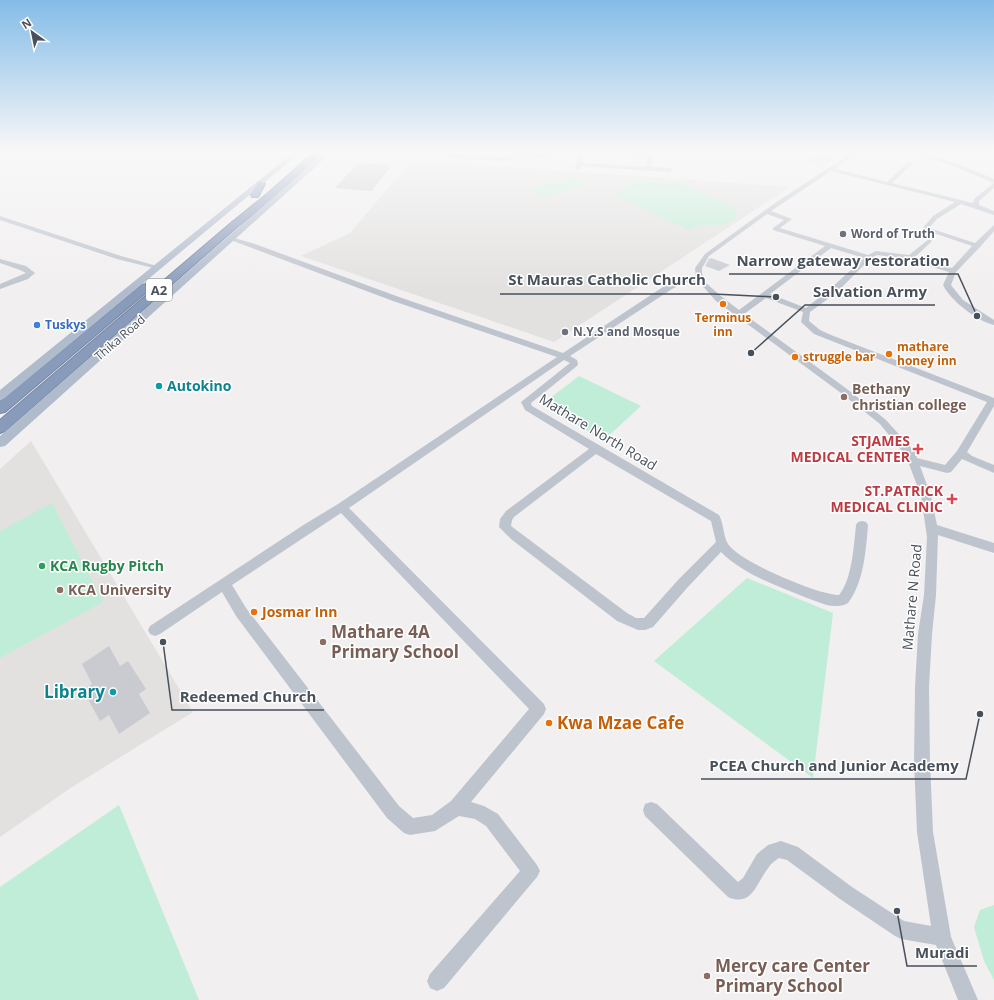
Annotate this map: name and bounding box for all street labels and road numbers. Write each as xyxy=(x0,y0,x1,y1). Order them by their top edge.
road number: A2 xyxy=(146,279,172,301)
street label: Thika Road xyxy=(91,311,149,364)
street label: Mathare North Road xyxy=(536,389,661,474)
street label: Mathare N Road xyxy=(897,543,926,651)

